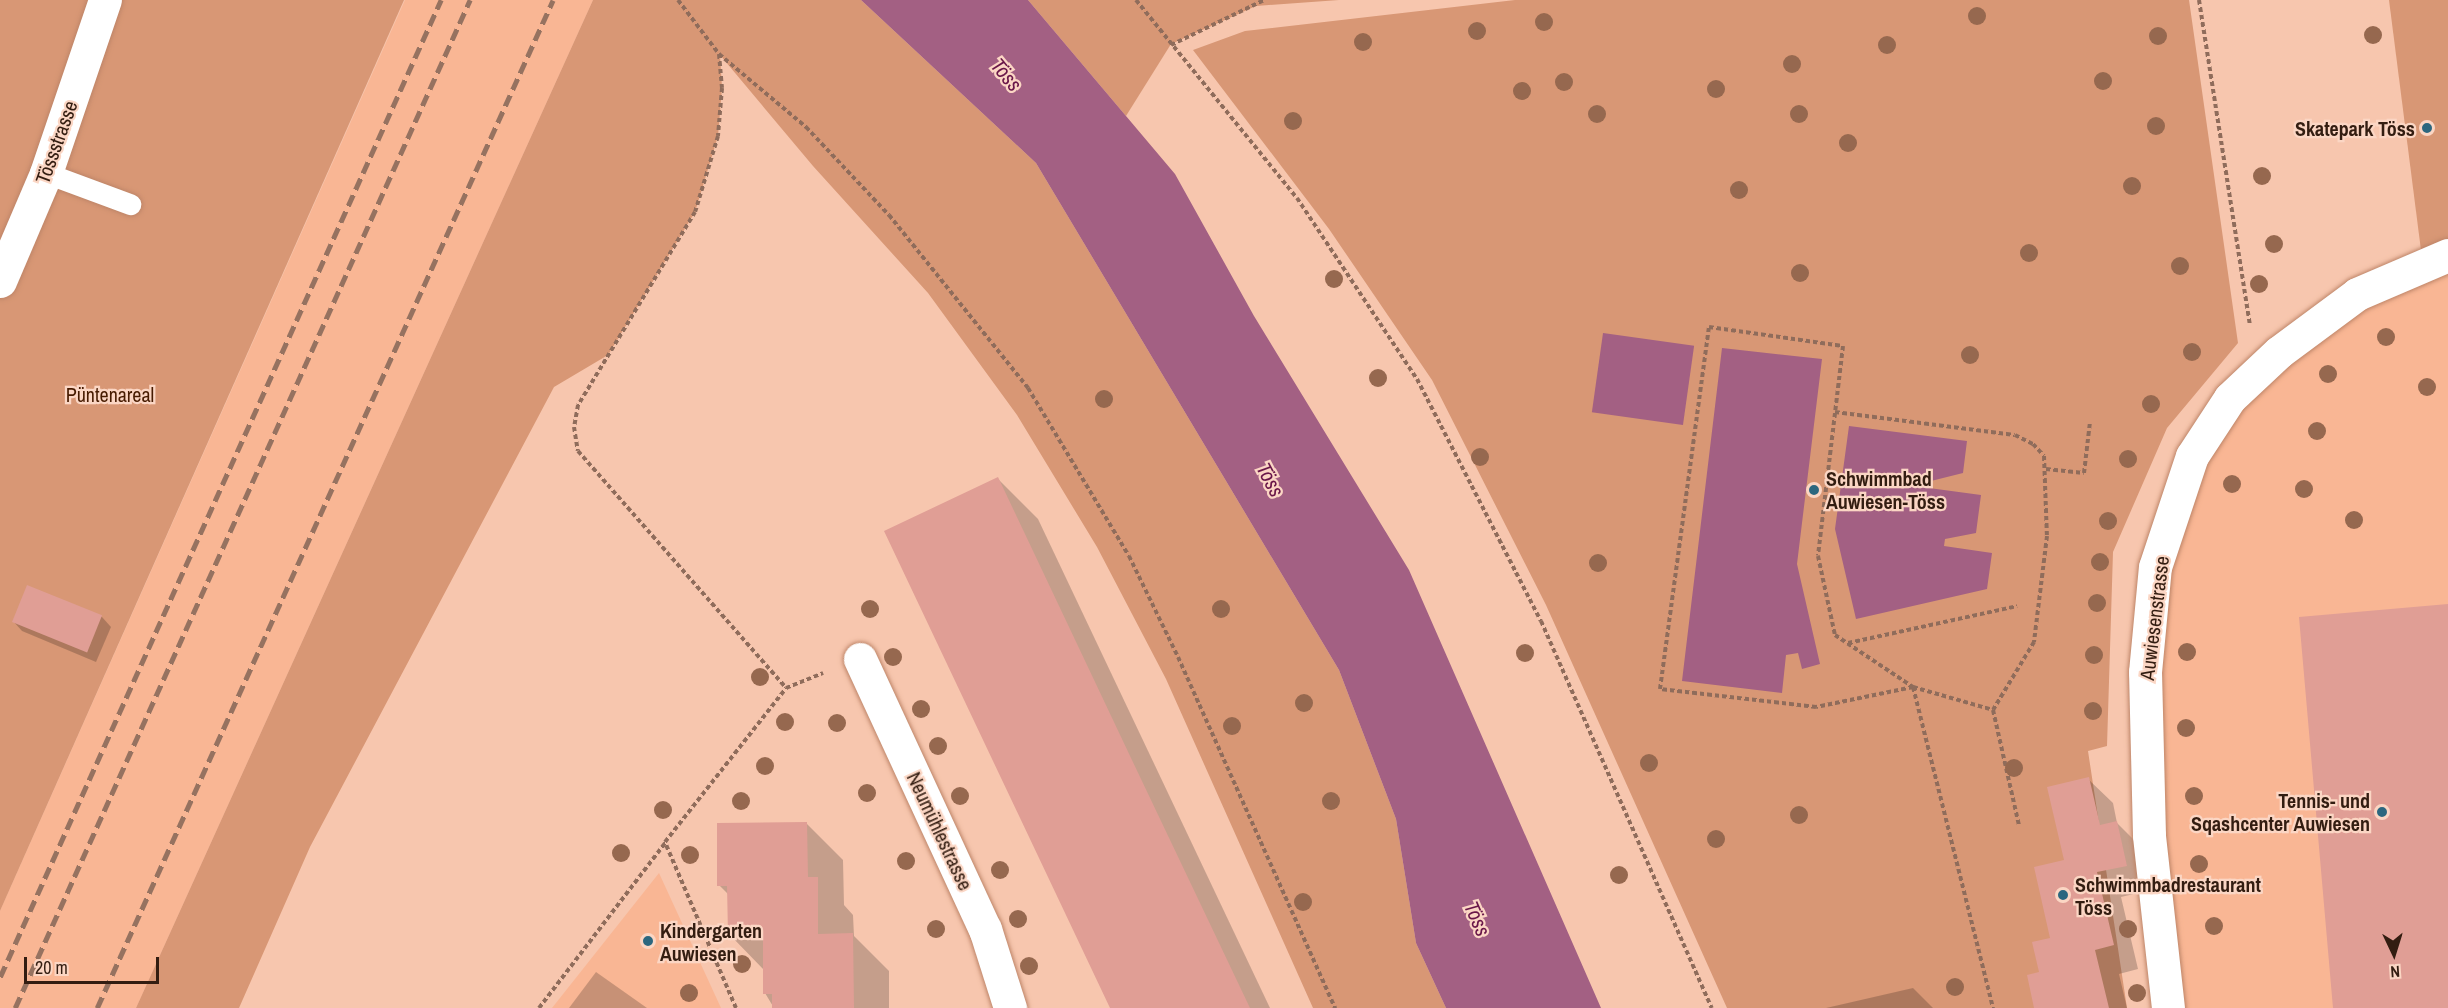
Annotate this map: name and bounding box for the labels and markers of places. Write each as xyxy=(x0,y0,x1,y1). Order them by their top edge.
place label: Skatepark Töss xyxy=(2295,116,2415,140)
marker: Skatepark Töss xyxy=(2420,121,2434,135)
place label: Schwimmbad Auwiesen-Töss xyxy=(1826,466,1945,513)
marker: Schwimmbad Auwiesen-Töss xyxy=(1807,483,1821,497)
place label: Tennis- und Sqashcenter Auwiesen xyxy=(2190,789,2370,836)
marker: Tennis- und Sqashcenter Auwiesen xyxy=(2375,805,2389,819)
place label: Schwimmbadrestaurant Töss xyxy=(2075,872,2261,919)
marker: Schwimmbadrestaurant Töss xyxy=(2056,888,2070,902)
place label: Kindergarten Auwiesen xyxy=(660,918,762,965)
marker: Kindergarten Auwiesen xyxy=(641,934,655,948)

